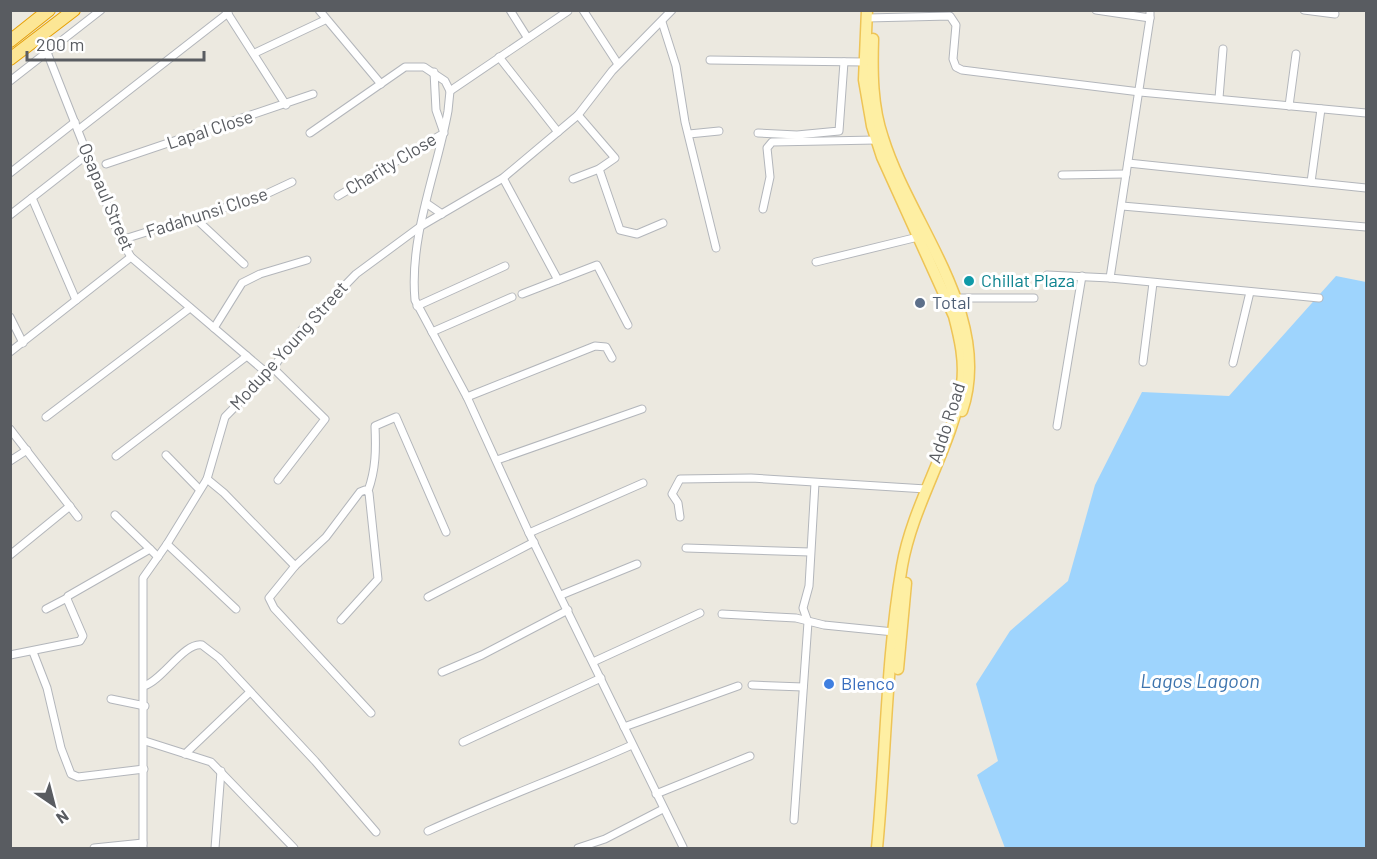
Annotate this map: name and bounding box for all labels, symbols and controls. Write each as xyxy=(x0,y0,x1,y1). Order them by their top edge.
scale bar xyxy=(27,24,204,62)
text: 200 m xyxy=(36,33,84,55)
street label: Lapal Close xyxy=(164,105,256,153)
street label: Charity Close xyxy=(341,127,440,199)
street label: Osapaul Street xyxy=(74,140,139,254)
street label: Fadahunsi Close xyxy=(143,182,270,242)
place label: Chillat Plaza xyxy=(981,269,1075,291)
marker: Chillat Plaza xyxy=(962,274,976,288)
street label: Modupe Young Street xyxy=(225,276,352,414)
place label: Total xyxy=(932,291,971,313)
marker: Total xyxy=(913,296,927,310)
street label: Addo Road xyxy=(923,380,969,466)
water label: Lagos Lagoon xyxy=(1140,668,1260,692)
place label: Blenco xyxy=(841,672,895,694)
marker: Blenco xyxy=(822,677,836,691)
north arrow xyxy=(24,775,84,835)
text: N xyxy=(53,807,73,829)

